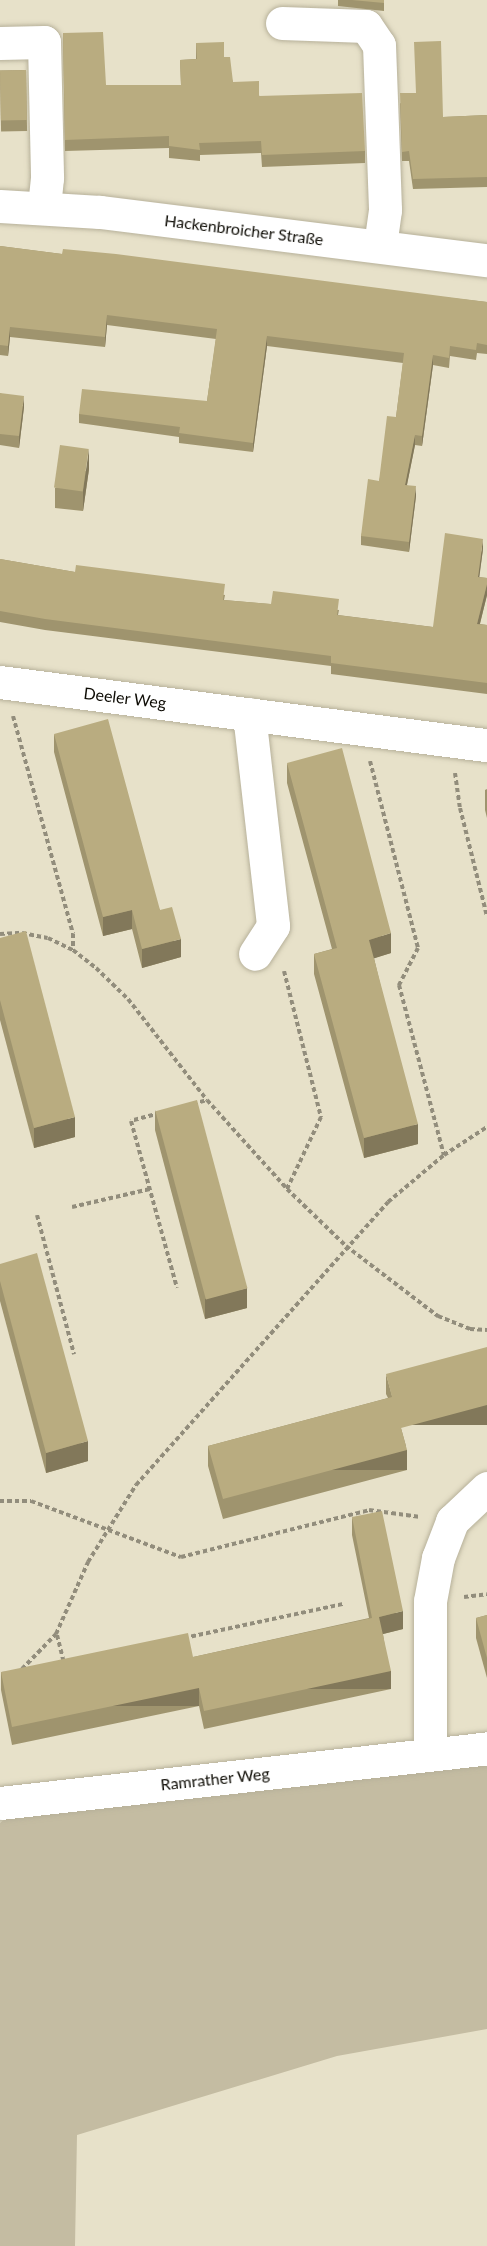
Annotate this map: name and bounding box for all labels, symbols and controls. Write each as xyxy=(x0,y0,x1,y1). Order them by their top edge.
street label: Hackenbroicher Straße xyxy=(163,211,325,249)
street label: Deeler Weg xyxy=(82,683,168,713)
street label: Ramrather Weg xyxy=(159,1764,271,1794)

